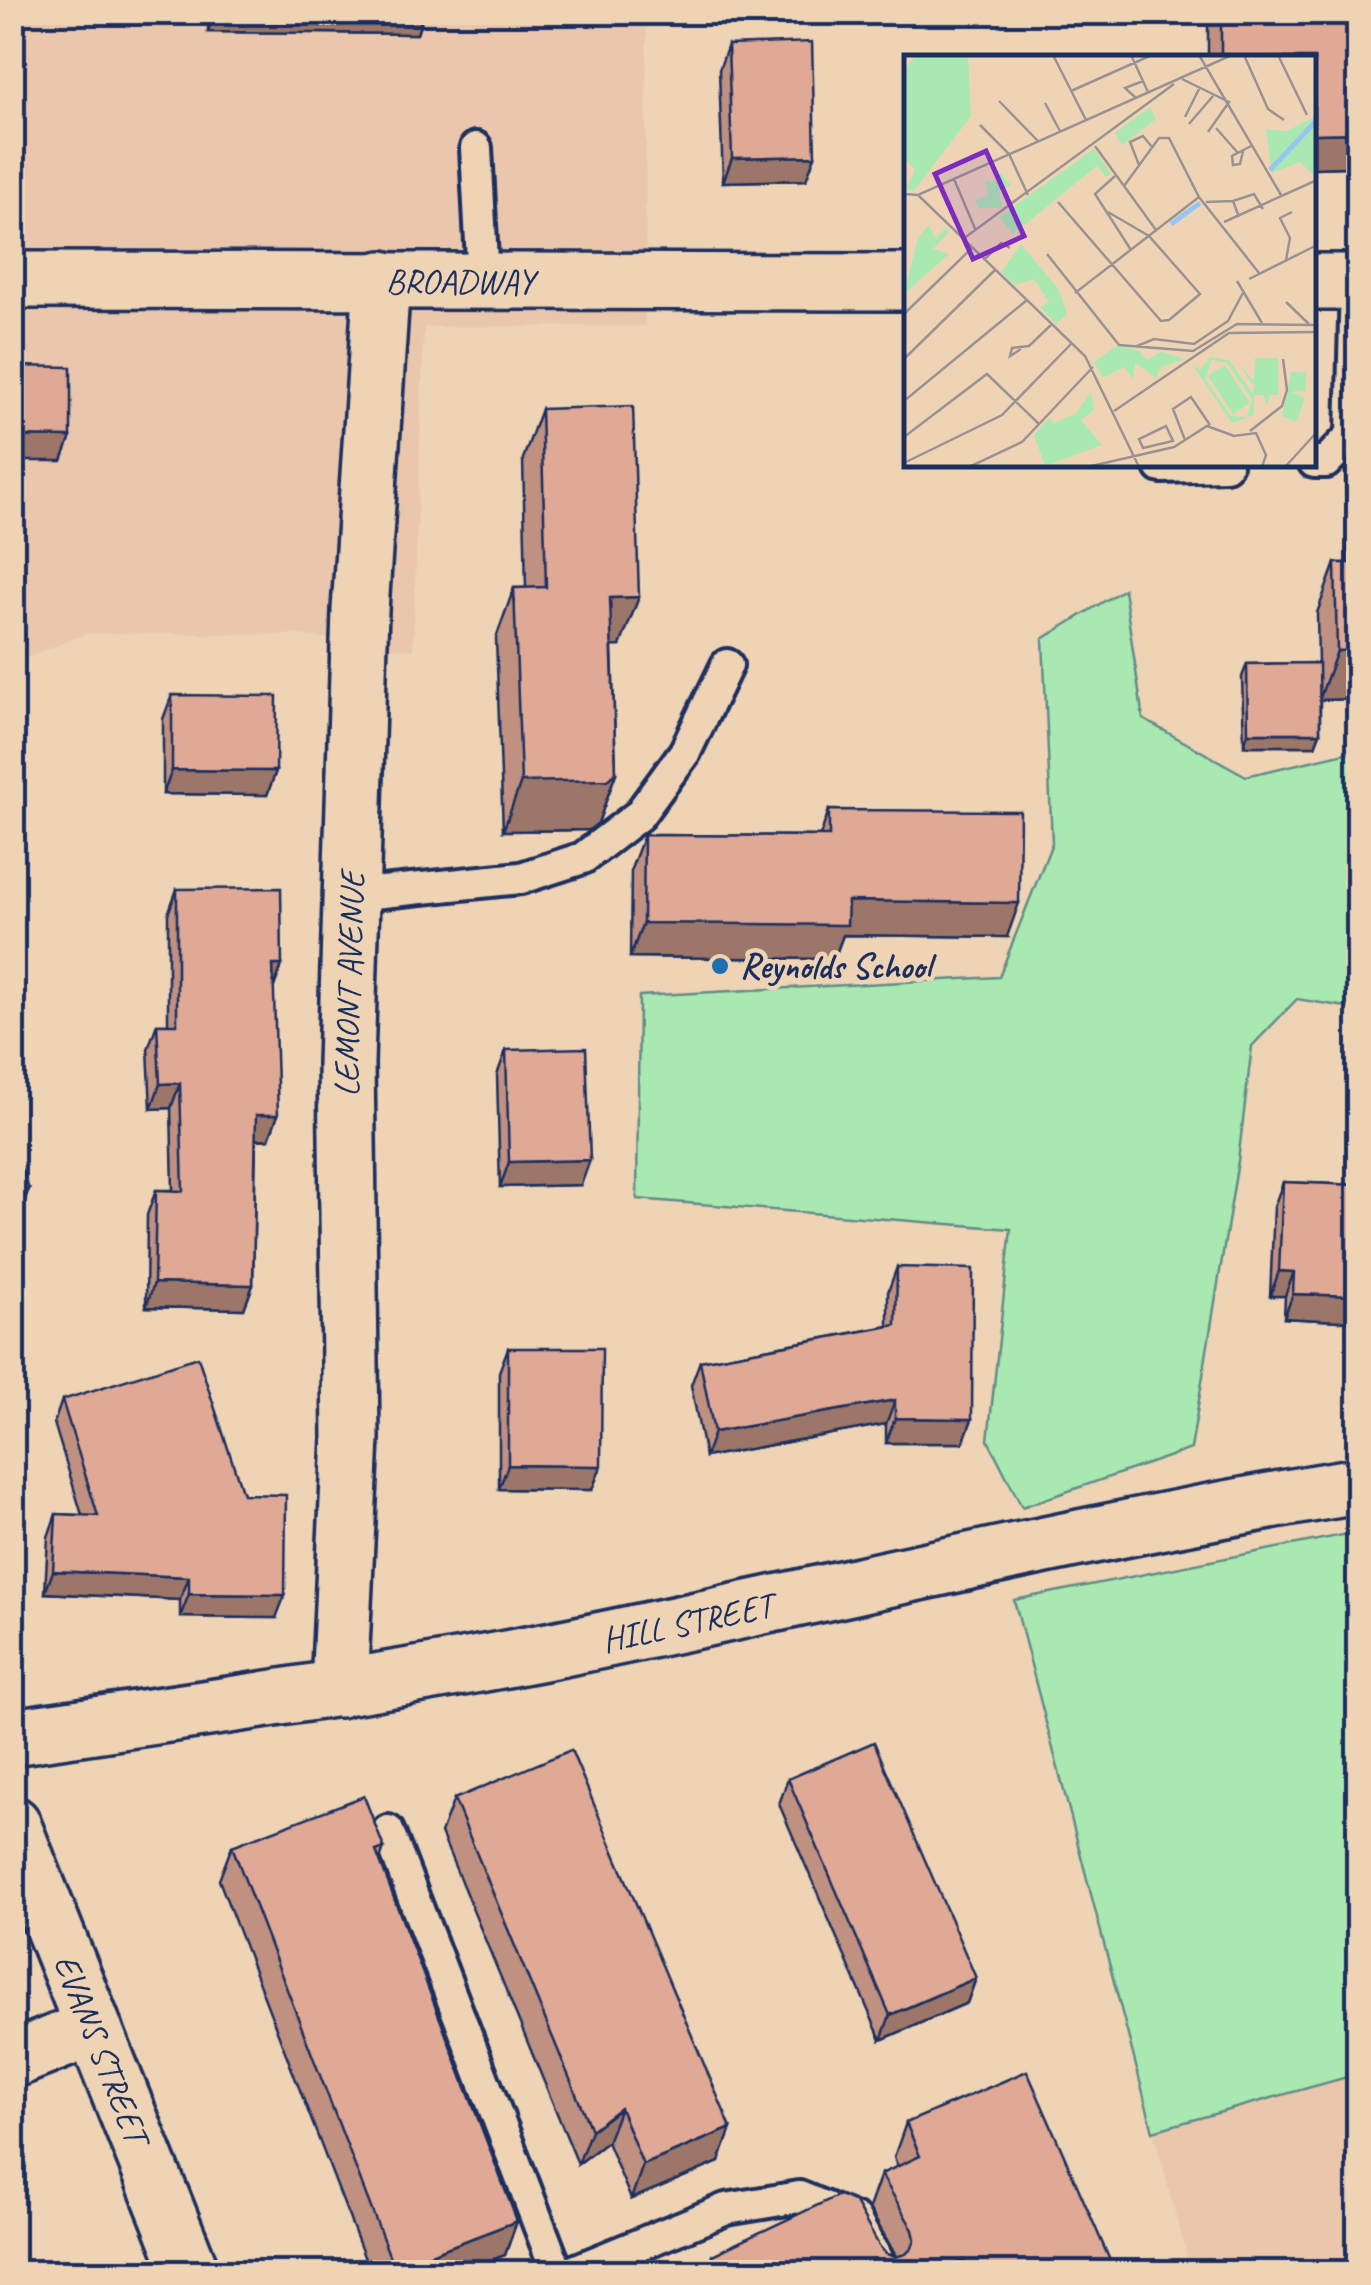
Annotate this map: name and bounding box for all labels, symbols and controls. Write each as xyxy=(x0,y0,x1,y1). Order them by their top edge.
inset map xyxy=(904,55,1316,468)
street label: BROADWAY xyxy=(386,258,540,304)
street label: LEMONT AVENUE xyxy=(323,866,375,1097)
place label: Reynolds School xyxy=(740,944,938,989)
marker: Reynolds School xyxy=(709,955,731,977)
street label: HILL STREET xyxy=(598,1581,784,1662)
street label: EVANS STREET xyxy=(44,1948,162,2156)

